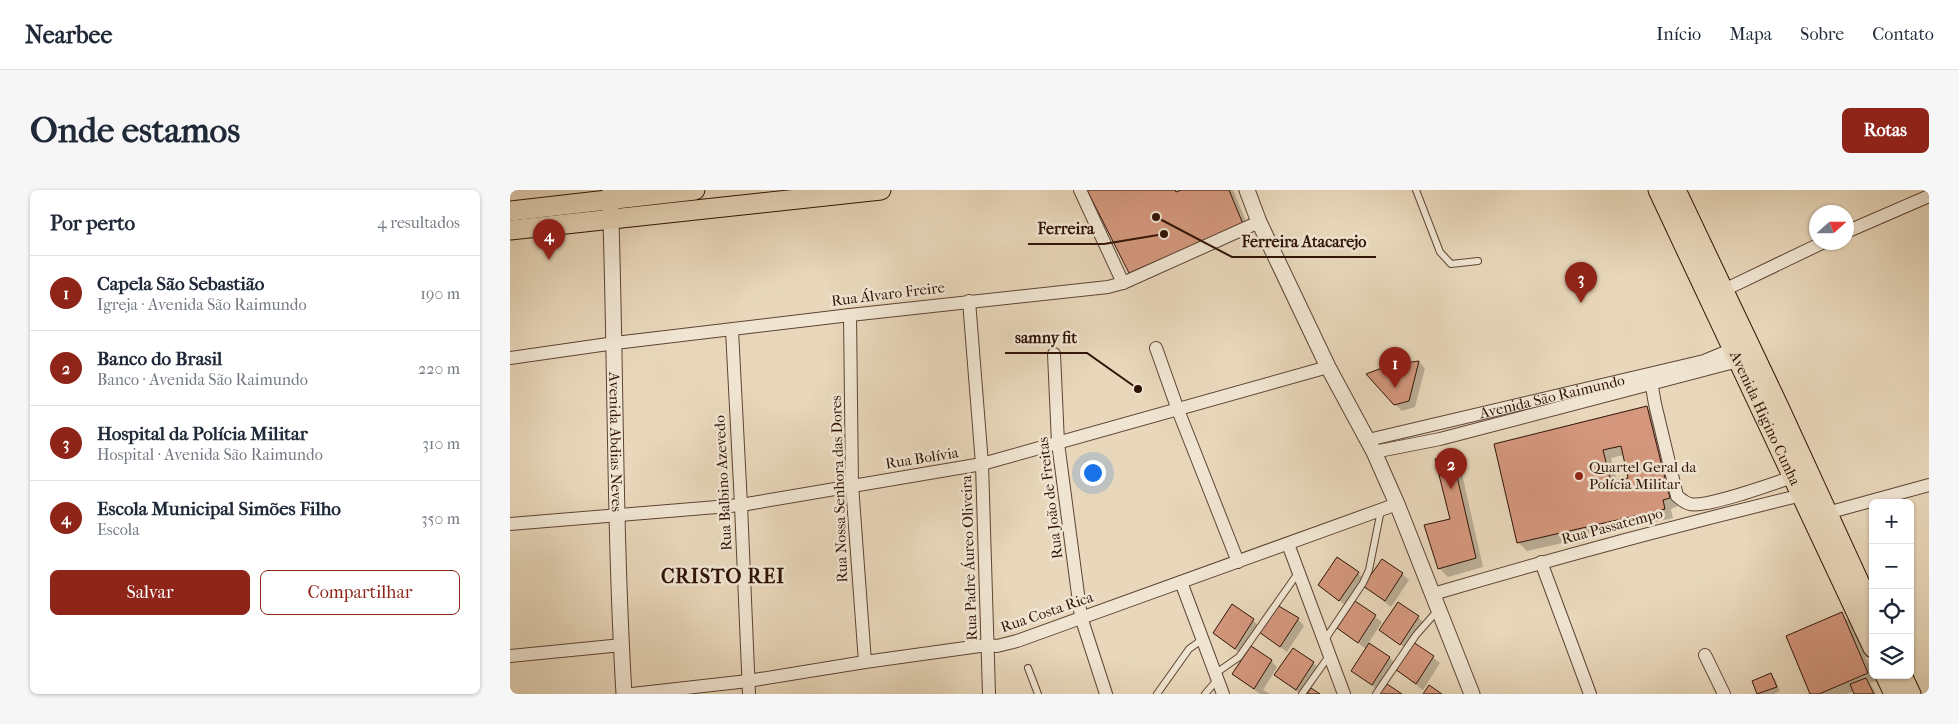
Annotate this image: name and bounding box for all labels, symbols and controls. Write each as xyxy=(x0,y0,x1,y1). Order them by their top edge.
text: Nearbee xyxy=(25,21,112,49)
text: Início xyxy=(1656,24,1701,45)
text: Mapa xyxy=(1729,24,1772,45)
text: Sobre xyxy=(1800,24,1844,45)
text: Contato xyxy=(1872,24,1934,45)
button: Rotas xyxy=(1842,108,1929,153)
text: Onde estamos xyxy=(30,110,240,151)
north arrow xyxy=(1809,205,1854,250)
text: Por perto xyxy=(50,211,135,235)
text: 4 resultados xyxy=(377,213,460,232)
callout: Ferreira xyxy=(1028,213,1104,244)
pin: 4 xyxy=(533,219,565,260)
text: Ferreira xyxy=(1037,219,1095,238)
callout: Ferreira Atacarejo xyxy=(1232,226,1376,257)
text: Ferreira Atacarejo xyxy=(1241,232,1366,251)
pin: 3 xyxy=(1565,262,1597,303)
text: Capela São Sebastião xyxy=(97,273,264,295)
street label: Rua Álvaro Freire xyxy=(830,278,946,310)
text: 1 xyxy=(63,284,69,303)
text: 190 m xyxy=(420,284,460,303)
text: Igreja · Avenida São Raimundo xyxy=(97,295,307,314)
callout: samny fit xyxy=(1005,322,1087,353)
text: samny fit xyxy=(1015,328,1077,348)
pin: 1 xyxy=(1379,347,1411,388)
street label: Avenida Higino Cunha xyxy=(1725,347,1805,489)
text: Banco do Brasil xyxy=(97,348,222,370)
text: 2 xyxy=(62,359,70,378)
text: 220 m xyxy=(418,359,460,378)
text: Banco · Avenida São Raimundo xyxy=(97,370,308,389)
street label: Avenida Abdias Neves xyxy=(605,371,626,513)
street label: Avenida São Raimundo xyxy=(1477,371,1627,423)
street label: Rua Nossa Senhora das Dores xyxy=(827,395,851,583)
street label: Rua Balbino Azevedo xyxy=(710,414,736,551)
text: Hospital da Polícia Militar xyxy=(97,423,308,445)
text: 3 xyxy=(63,434,69,453)
text: 310 m xyxy=(422,434,460,453)
street label: Rua João de Freitas xyxy=(1034,436,1066,560)
street label: Rua Bolívia xyxy=(884,443,961,473)
text: Hospital · Avenida São Raimundo xyxy=(97,445,323,464)
pin: 2 xyxy=(1435,448,1467,489)
place label: Quartel Geral da Polícia Militar xyxy=(1589,458,1697,493)
your location xyxy=(1080,460,1106,486)
marker: Quartel Geral da Polícia Militar xyxy=(1573,470,1585,482)
street label: Rua Padre Áureo Oliveira xyxy=(957,474,981,641)
text: Escola Municipal Simões Filho xyxy=(97,498,341,520)
map controls xyxy=(1869,499,1914,679)
button: + xyxy=(1869,499,1914,544)
street label: Rua Passatempo xyxy=(1559,504,1665,548)
text: 4 xyxy=(61,509,71,528)
text: 350 m xyxy=(421,509,460,528)
text: Escola xyxy=(97,520,140,539)
button: − xyxy=(1869,544,1914,589)
district label: CRISTO REI xyxy=(661,565,785,588)
button: Salvar xyxy=(50,570,250,615)
button: Compartilhar xyxy=(260,570,460,615)
street label: Rua Costa Rica xyxy=(998,587,1097,636)
button: locate xyxy=(1869,589,1914,634)
button: layers xyxy=(1869,634,1914,679)

